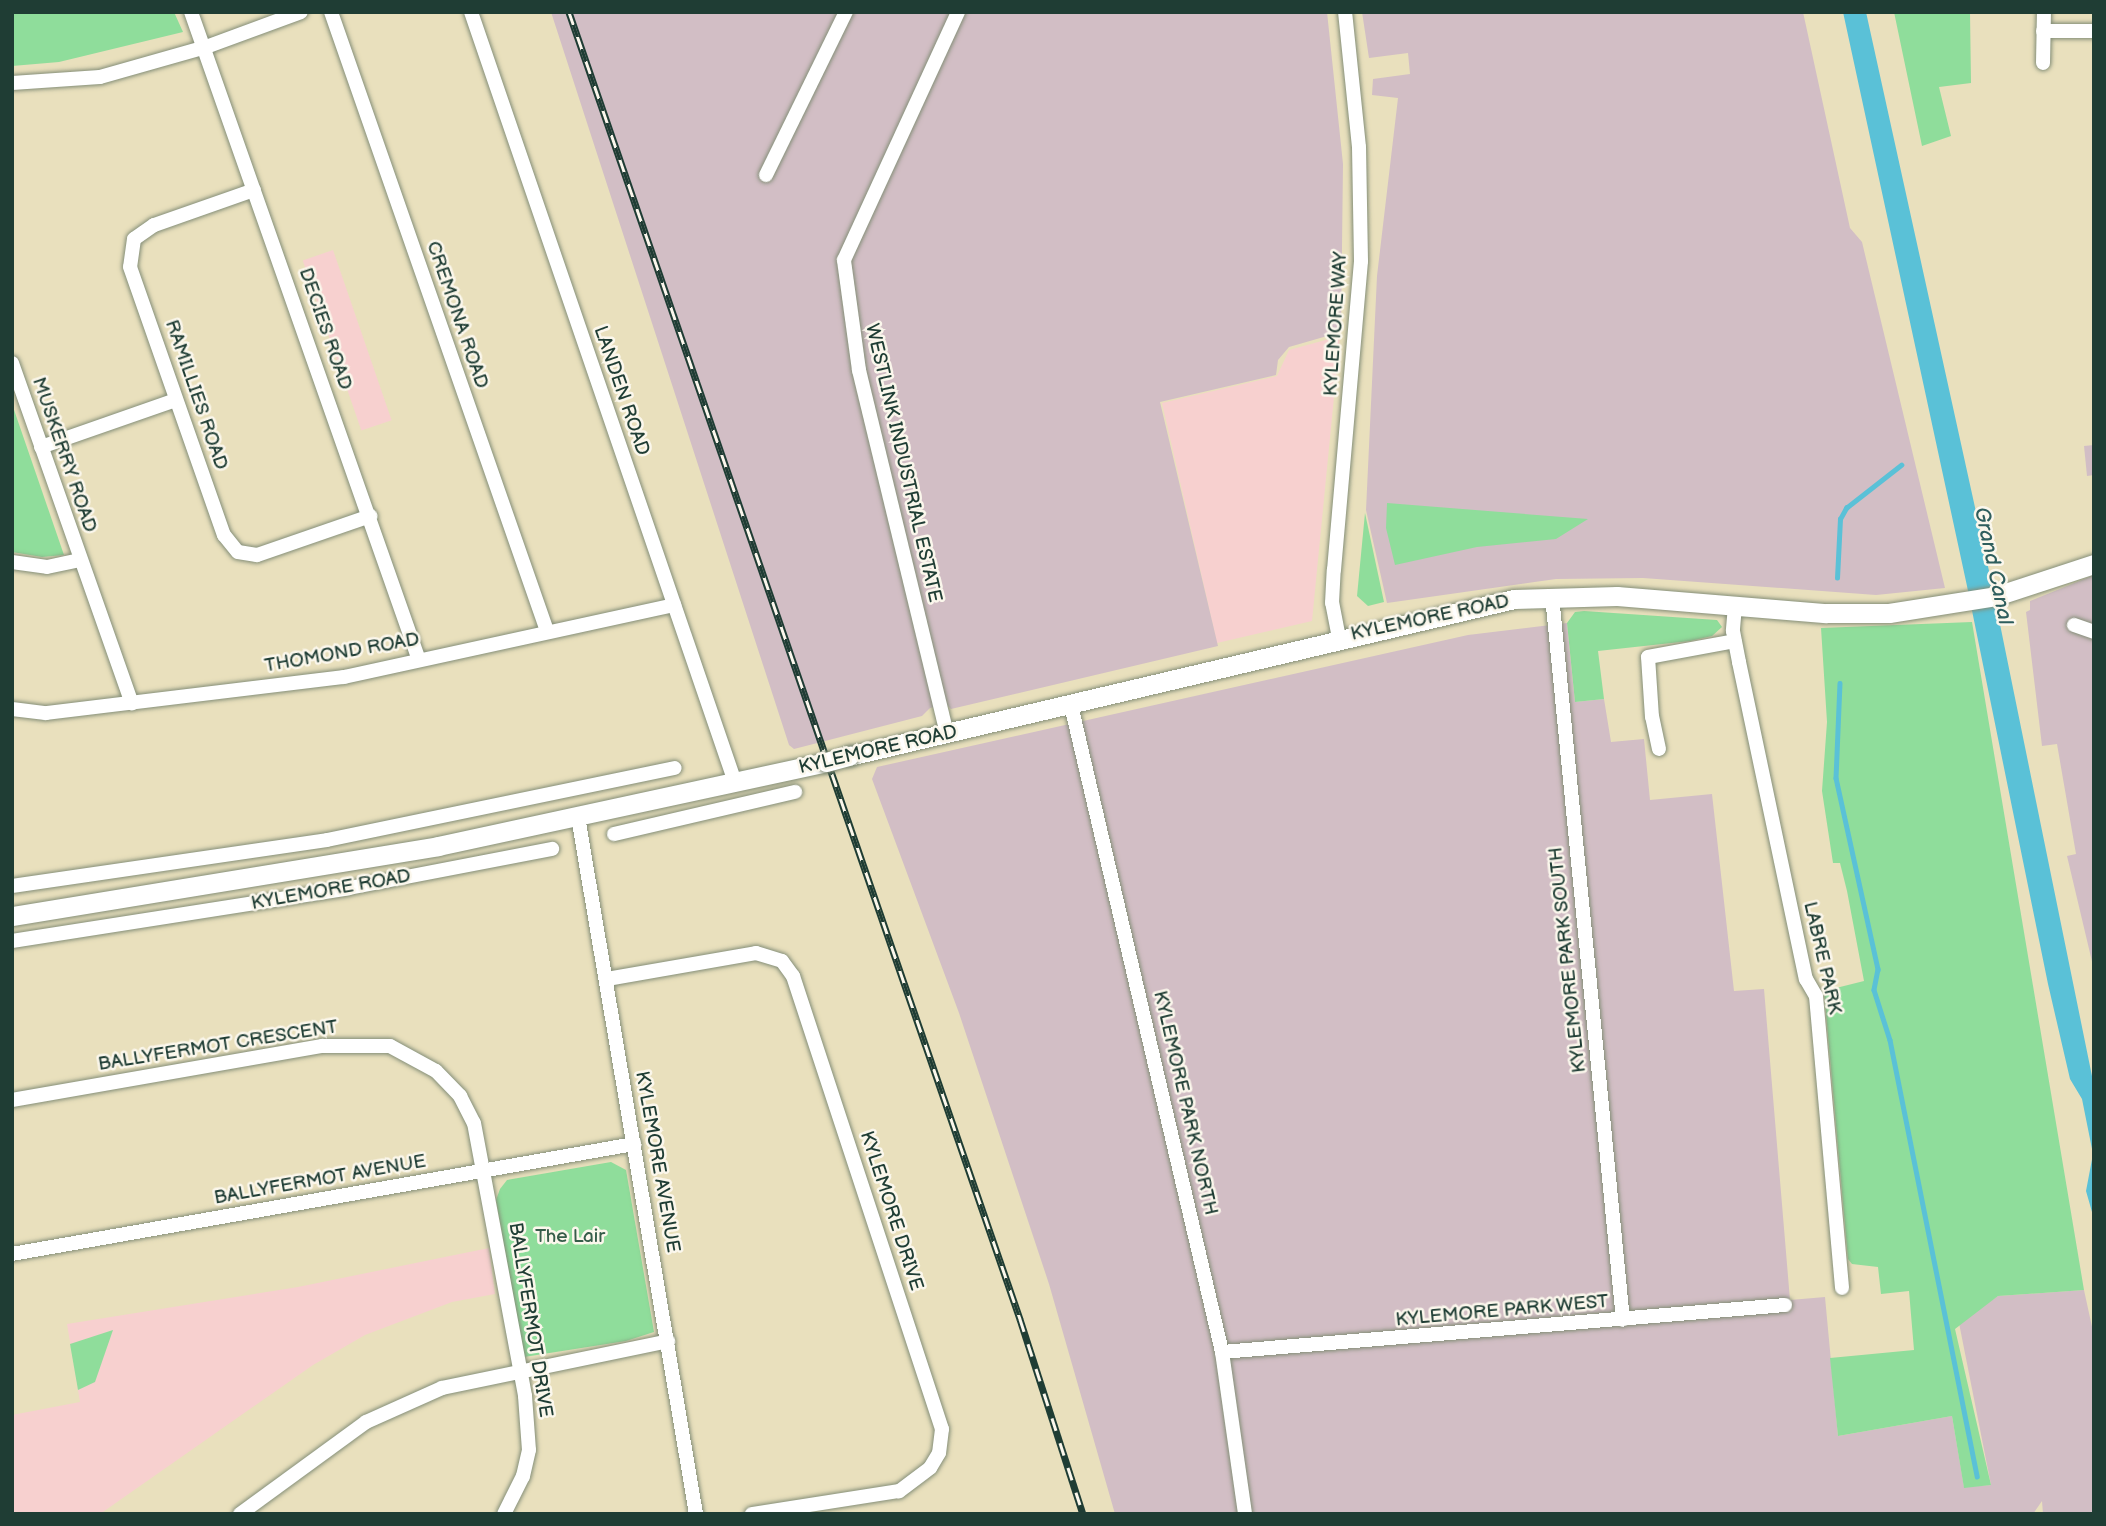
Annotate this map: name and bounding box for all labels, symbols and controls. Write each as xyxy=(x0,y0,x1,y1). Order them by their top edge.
street label: CREMONA ROAD xyxy=(421,238,493,392)
street label: KYLEMORE WAY xyxy=(1320,251,1352,397)
street label: DECIES ROAD xyxy=(293,265,357,393)
street label: RAMILLIES ROAD xyxy=(160,317,232,473)
street label: WESTLINK INDUSTRIAL ESTATE xyxy=(860,321,946,605)
street label: LANDEN ROAD xyxy=(588,323,654,459)
street label: MUSKERRY ROAD xyxy=(27,374,101,536)
water label: Grand Canal xyxy=(1968,505,2018,627)
street label: KYLEMORE ROAD xyxy=(1349,590,1511,646)
street label: THOMOND ROAD xyxy=(263,628,421,678)
street label: KYLEMORE ROAD xyxy=(797,721,959,779)
street label: KYLEMORE PARK SOUTH xyxy=(1545,846,1591,1074)
street label: KYLEMORE ROAD xyxy=(249,865,413,915)
street label: LABRE PARK xyxy=(1798,900,1846,1016)
street label: KYLEMORE PARK NORTH xyxy=(1148,989,1222,1217)
street label: BALLYFERMOT CRESCENT xyxy=(96,1016,340,1076)
street label: KYLEMORE AVENUE xyxy=(630,1070,684,1254)
street label: KYLEMORE DRIVE xyxy=(854,1128,928,1294)
street label: BALLYFERMOT AVENUE xyxy=(212,1150,428,1210)
street label: BALLYFERMOT DRIVE xyxy=(503,1221,557,1419)
park label: The Lair xyxy=(535,1226,605,1248)
street label: KYLEMORE PARK WEST xyxy=(1394,1290,1610,1332)

